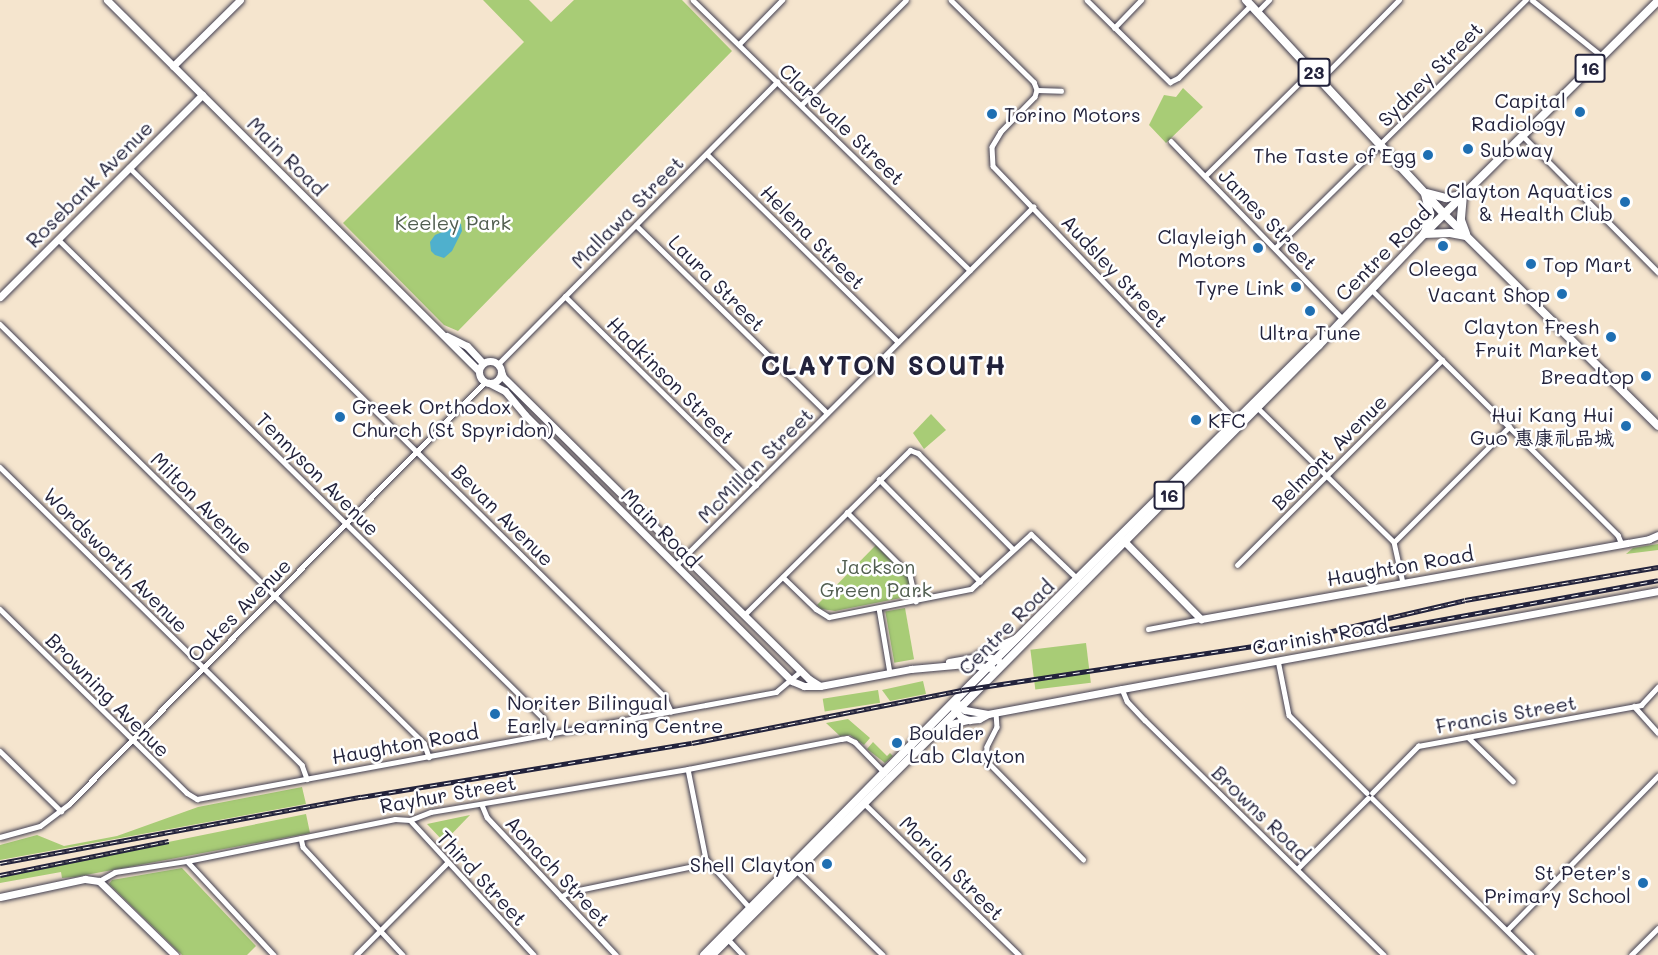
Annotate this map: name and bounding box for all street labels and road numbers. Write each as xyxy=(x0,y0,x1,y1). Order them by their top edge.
street label: Sydney Street xyxy=(1373,17,1487,131)
road number: 16 xyxy=(1574,53,1606,83)
road number: 23 xyxy=(1298,57,1330,87)
street label: Clarevale Street xyxy=(774,58,910,190)
street label: Main Road xyxy=(243,112,331,200)
street label: Rosebank Avenue xyxy=(21,116,157,252)
street label: Mallawa Street xyxy=(566,151,688,273)
street label: James Street xyxy=(1214,163,1322,275)
street label: Helena Street xyxy=(756,180,870,294)
street label: Centre Road xyxy=(1330,200,1436,306)
street label: Audsley Street xyxy=(1057,210,1173,332)
street label: Laura Street xyxy=(664,230,770,336)
street label: Hadkinson Street xyxy=(602,311,740,449)
street label: Belmont Avenue xyxy=(1266,389,1392,515)
street label: McMillan Street xyxy=(692,402,818,528)
street label: Tennyson Avenue xyxy=(251,407,385,541)
street label: Milton Avenue xyxy=(146,447,258,559)
street label: Bevan Avenue xyxy=(447,459,559,571)
road number: 16 xyxy=(1152,480,1186,510)
street label: Wordsworth Avenue xyxy=(39,483,193,637)
street label: Main Road xyxy=(617,484,705,572)
street label: Haughton Road xyxy=(1325,541,1475,591)
street label: Oakes Avenue xyxy=(182,553,296,667)
street label: Centre Road xyxy=(953,574,1059,680)
street label: Carinish Road xyxy=(1250,612,1390,660)
street label: Browning Avenue xyxy=(41,628,175,762)
street label: Francis Street xyxy=(1434,690,1578,738)
street label: Haughton Road xyxy=(330,719,480,769)
street label: Browns Road xyxy=(1207,760,1315,866)
street label: Rayhur Street xyxy=(378,770,518,818)
street label: Aonach Street xyxy=(501,811,615,931)
street label: Moriah Street xyxy=(895,811,1009,925)
street label: Third Street xyxy=(432,825,532,931)

